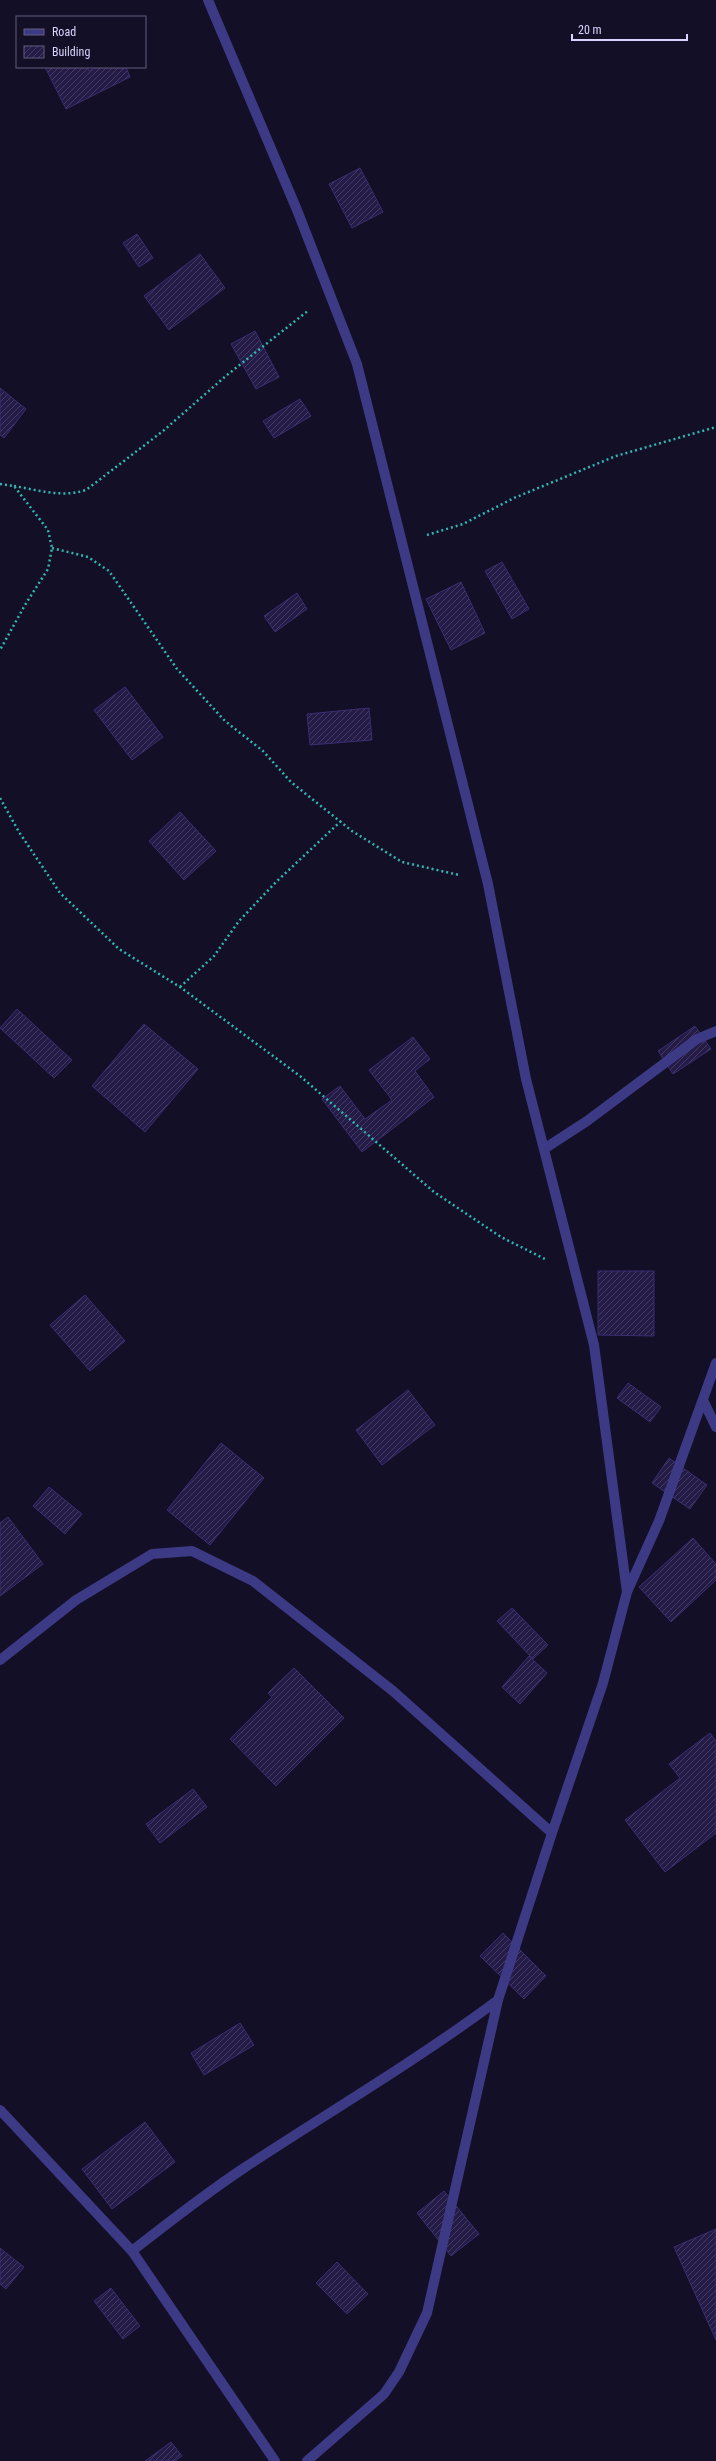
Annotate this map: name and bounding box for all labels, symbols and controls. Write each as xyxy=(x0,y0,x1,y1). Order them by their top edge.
legend xyxy=(16,16,146,68)
scale bar xyxy=(572,16,687,42)
text: 20 m xyxy=(578,23,602,37)
text: Road xyxy=(52,25,76,39)
text: Building xyxy=(52,45,90,59)

